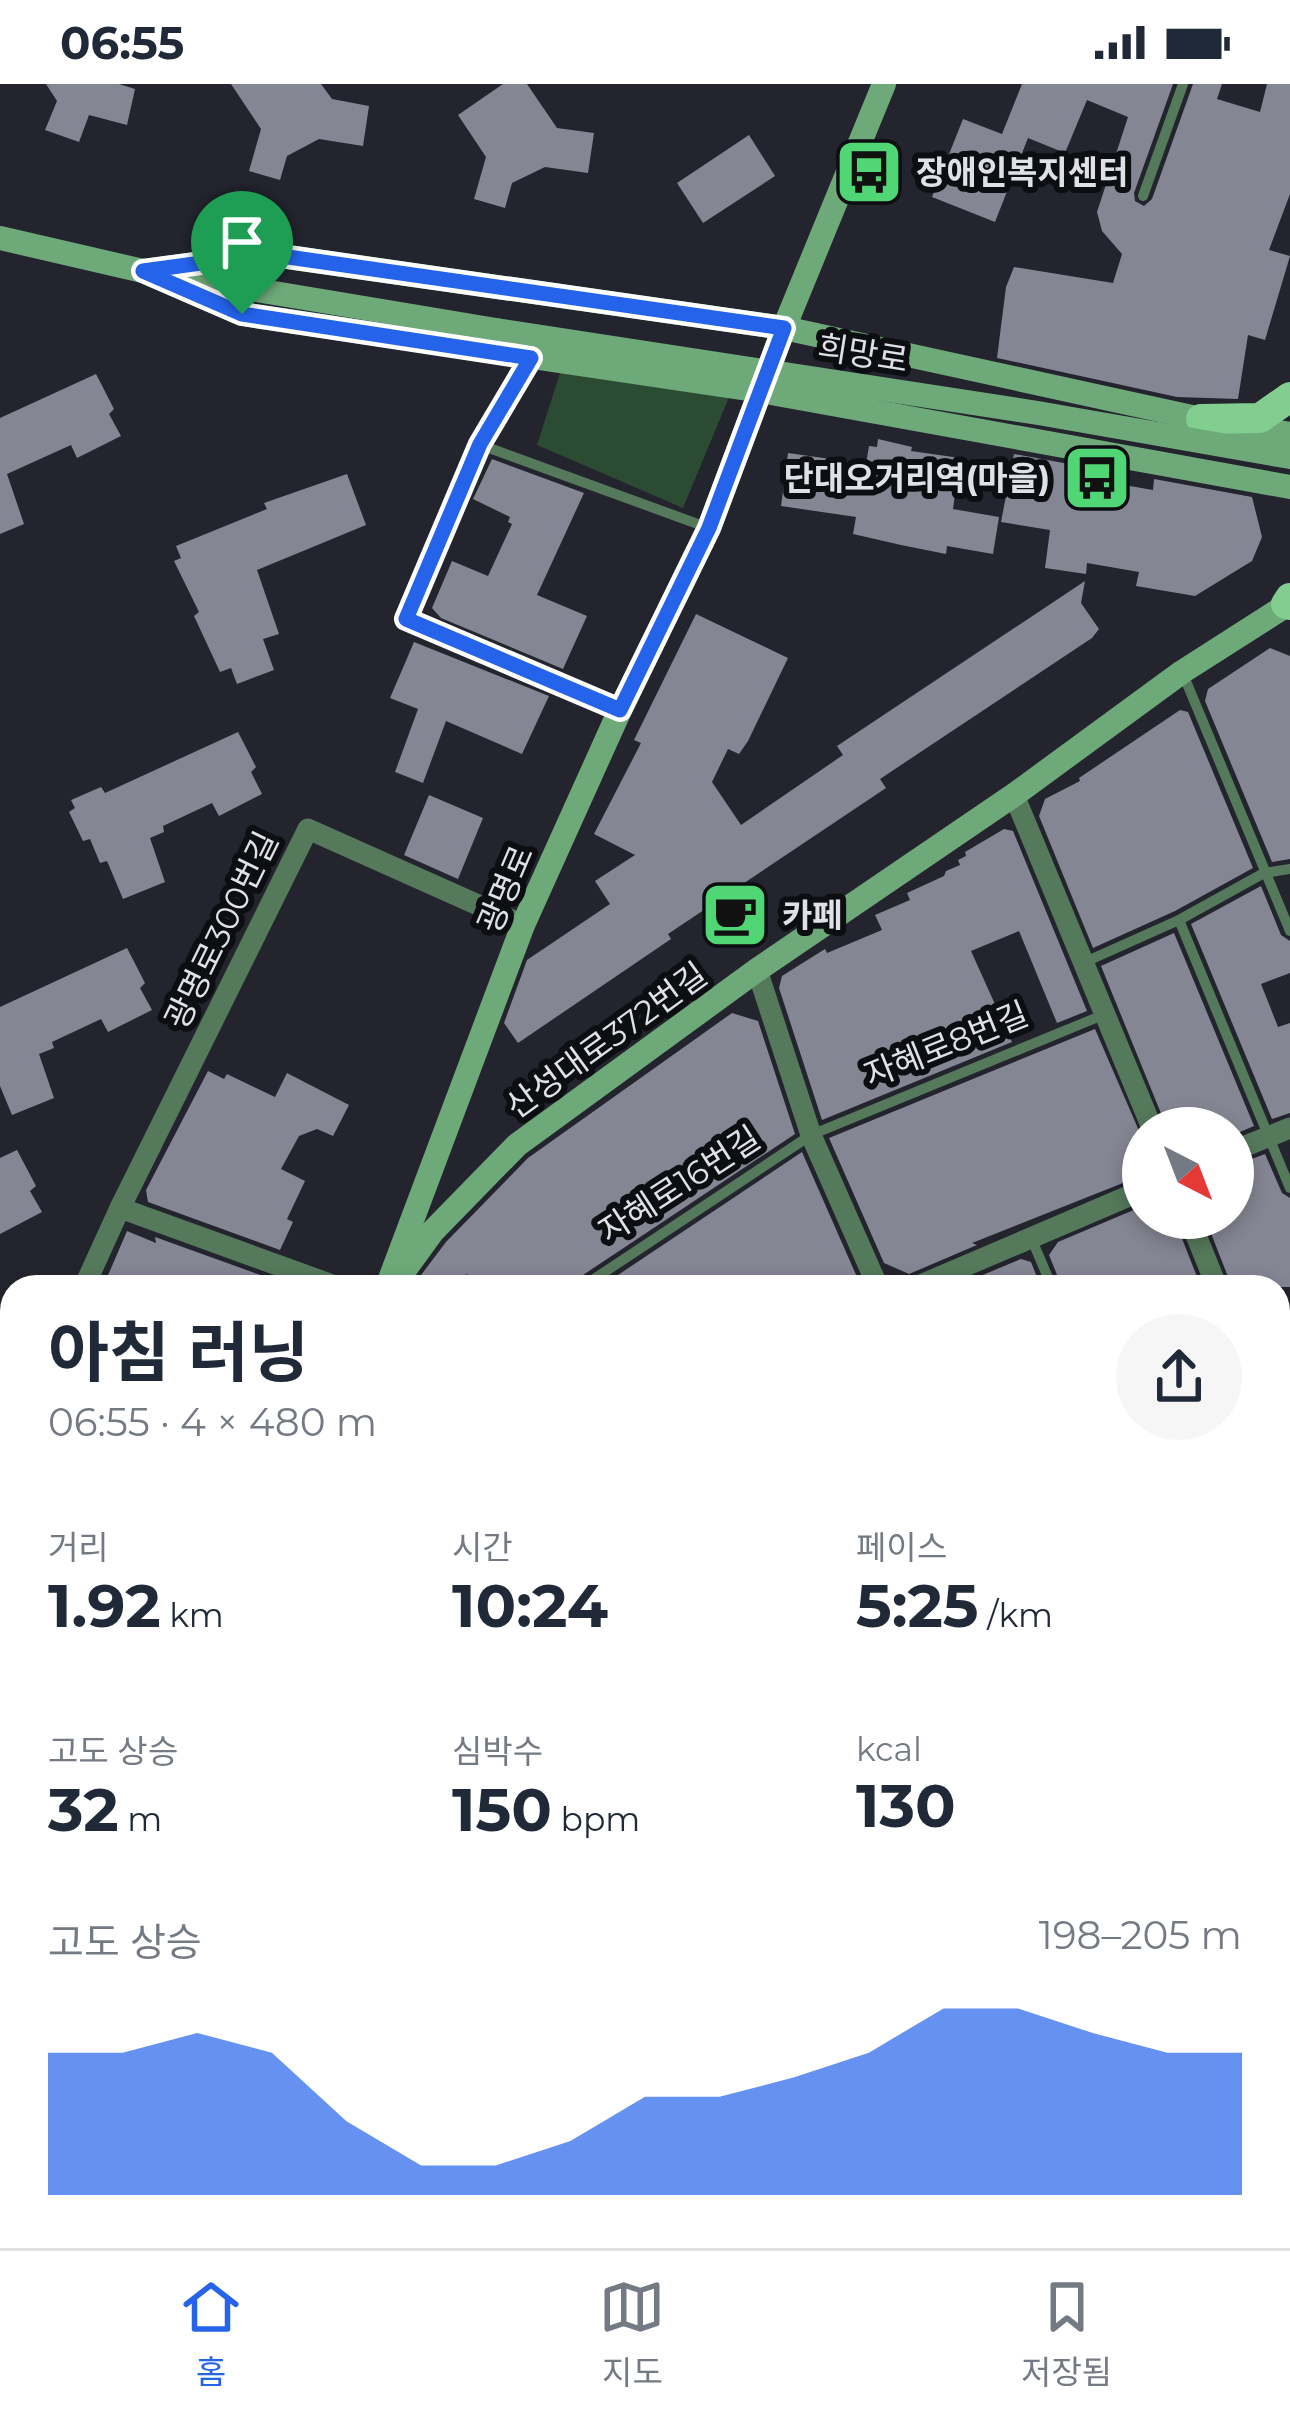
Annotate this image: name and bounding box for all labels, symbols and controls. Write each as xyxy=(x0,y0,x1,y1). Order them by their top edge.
text: 06:55 xyxy=(60,15,184,70)
bus stop icon: 장애인복지센터 xyxy=(834,137,904,207)
place label: 장애인복지센터 xyxy=(916,152,1129,192)
pin xyxy=(191,191,293,314)
icon: arrive xyxy=(209,209,275,275)
street label: 희망로 xyxy=(815,326,911,380)
bus stop icon: 단대오거리역(마을) xyxy=(1062,443,1132,513)
place label: 단대오거리역(마을) xyxy=(784,458,1050,498)
street label: 광명로300번길 xyxy=(156,825,286,1035)
street label: 광명로 xyxy=(469,839,541,939)
cafe icon: 카페 xyxy=(700,880,770,950)
place label: 카페 xyxy=(782,895,843,935)
street label: 산성대로372번길 xyxy=(498,954,714,1126)
street label: 자혜로8번길 xyxy=(858,993,1034,1095)
north arrow xyxy=(1122,1107,1254,1239)
map controls xyxy=(1122,1107,1254,1239)
street label: 자혜로16번길 xyxy=(591,1117,767,1251)
text: 아침 러닝 xyxy=(48,1312,310,1393)
button: share xyxy=(1116,1314,1242,1440)
text: 06:55 · 4 × 480 m xyxy=(48,1398,377,1446)
text: 거리 xyxy=(48,1527,109,1567)
text: 시간 xyxy=(452,1527,513,1567)
text: 페이스 xyxy=(856,1527,947,1567)
text: 1.92 xyxy=(48,1569,161,1642)
text: 10:24 xyxy=(452,1569,608,1642)
text: 5:25 xyxy=(856,1569,979,1642)
text: km xyxy=(161,1595,224,1635)
text: /km xyxy=(979,1595,1053,1635)
text: kcal xyxy=(856,1729,922,1769)
text: 고도 상승 xyxy=(48,1731,178,1771)
text: 심박수 xyxy=(452,1731,543,1771)
text: 130 xyxy=(856,1769,956,1842)
text: 32 xyxy=(48,1773,119,1846)
text: 150 xyxy=(452,1773,552,1846)
text: m xyxy=(119,1799,162,1839)
text: bpm xyxy=(552,1799,640,1839)
text: 198–205 m xyxy=(1039,1911,1242,1959)
text: 고도 상승 xyxy=(48,1918,202,1966)
tab: 홈 xyxy=(178,2274,244,2394)
tab: 지도 xyxy=(599,2274,665,2394)
tab: 저장됨 xyxy=(1021,2274,1112,2394)

